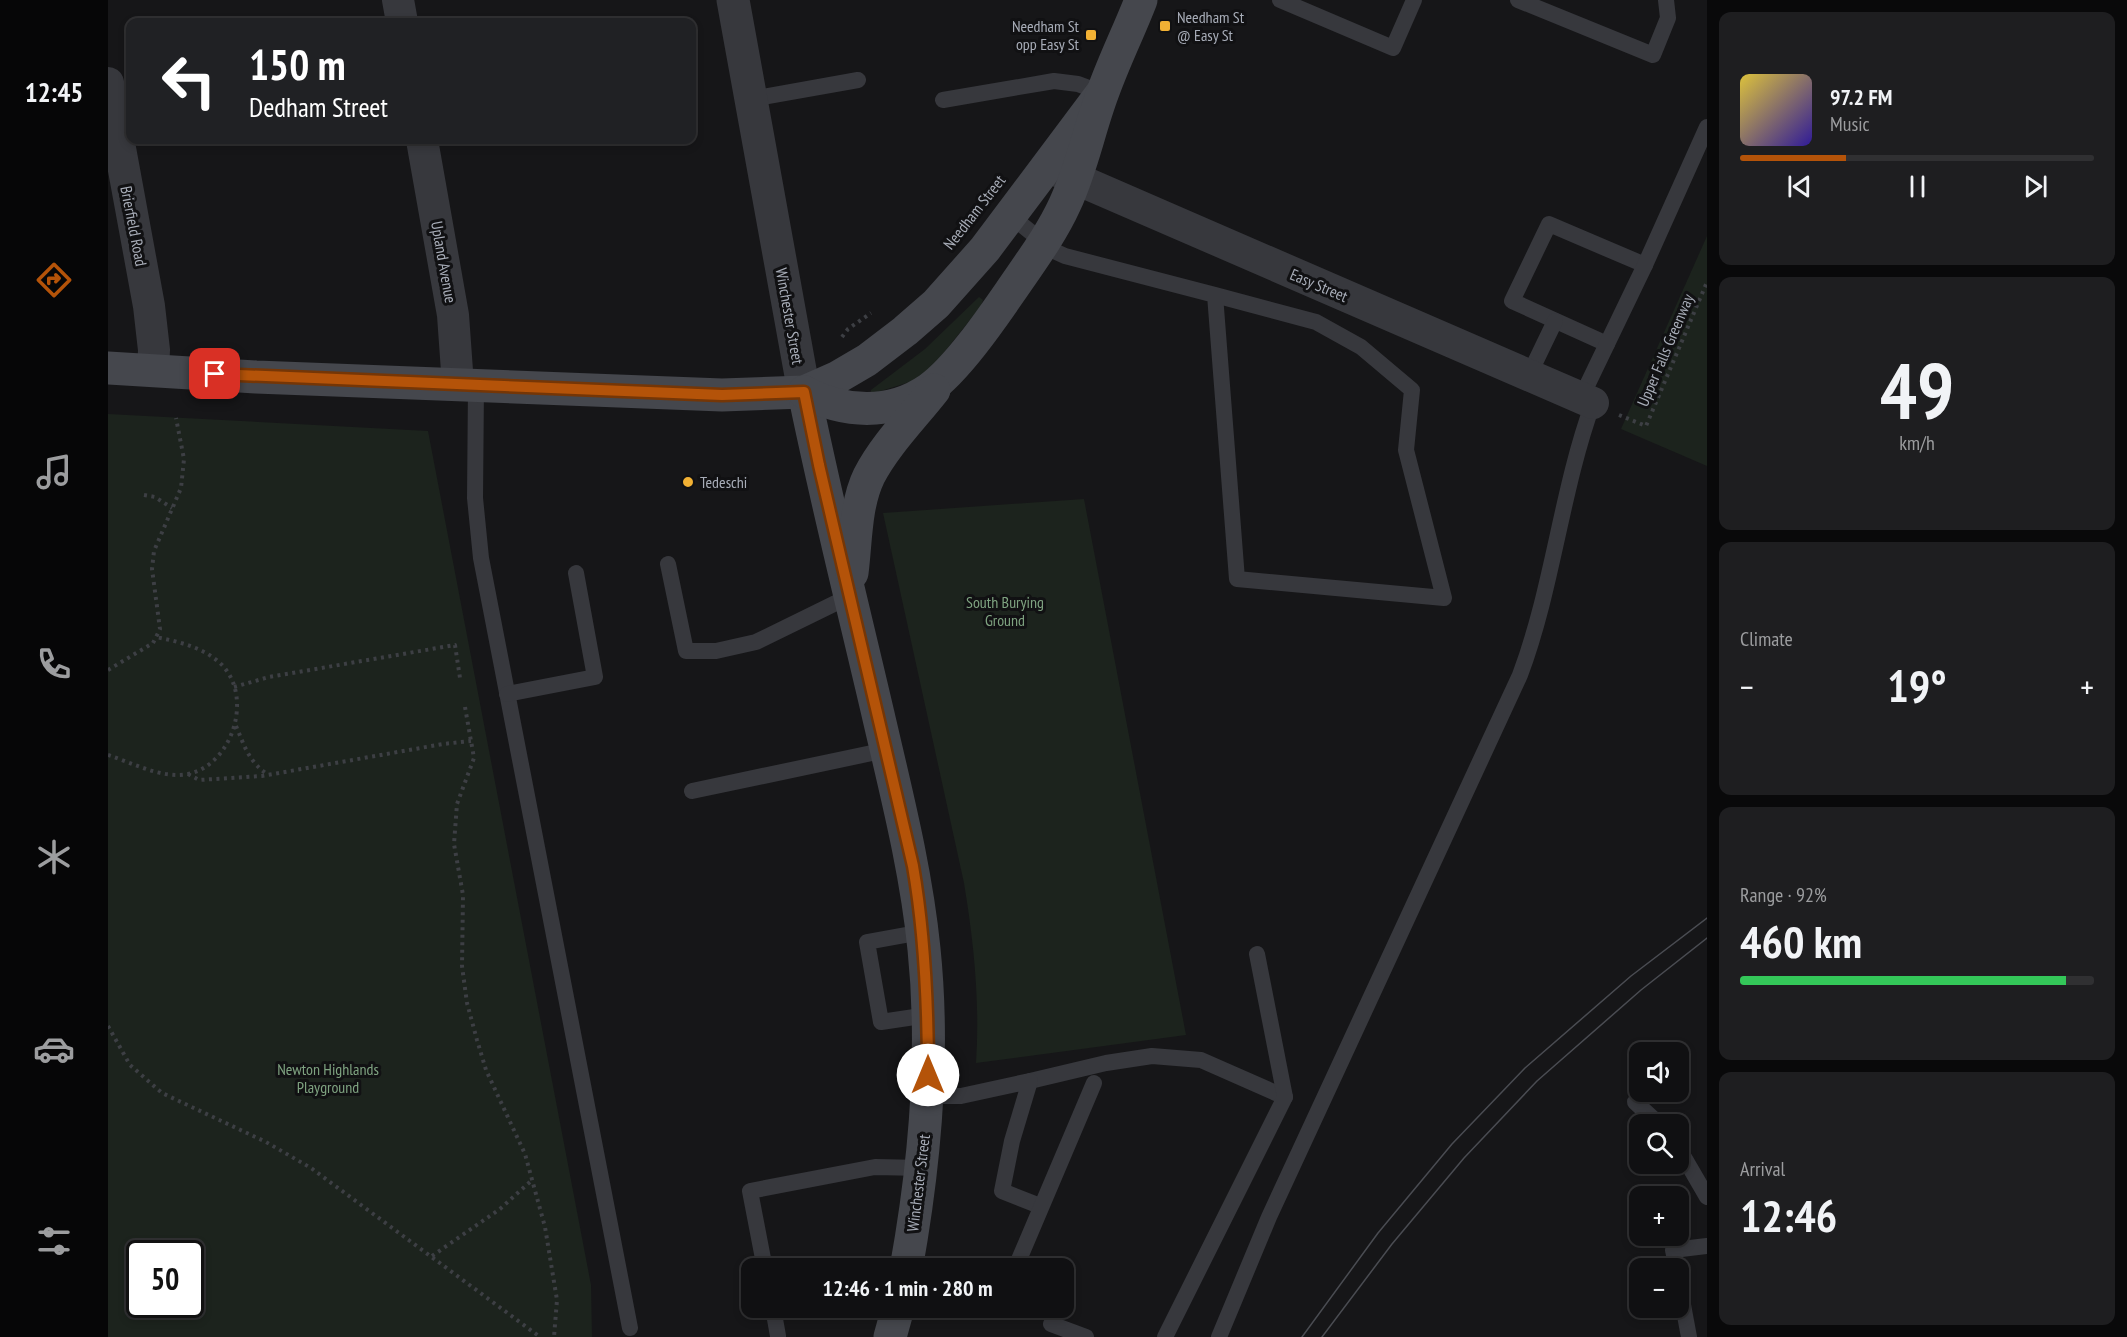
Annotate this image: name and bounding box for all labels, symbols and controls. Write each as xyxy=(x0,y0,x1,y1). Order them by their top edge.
place label: Needham St @ Easy St xyxy=(1177,7,1245,45)
place label: Needham St opp Easy St xyxy=(1012,16,1080,54)
marker: Needham St @ Easy St xyxy=(1158,19,1172,33)
marker: Needham St opp Easy St xyxy=(1084,28,1098,42)
text: 150 m xyxy=(249,37,346,92)
icon: left xyxy=(150,42,228,120)
text: 12:45 xyxy=(25,75,83,109)
text: 97.2 FM xyxy=(1830,83,1892,111)
text: Dedham Street xyxy=(249,90,388,124)
text: Music xyxy=(1830,111,1870,137)
street label: Needham Street xyxy=(939,170,1010,253)
icon: previous xyxy=(1783,170,1816,203)
icon: pause xyxy=(1901,170,1934,203)
icon: next xyxy=(2019,170,2052,203)
street label: Brierfield Road xyxy=(116,184,152,268)
street label: Upland Avenue xyxy=(427,219,461,305)
icon: directions xyxy=(33,259,75,301)
street label: Easy Street xyxy=(1287,264,1351,306)
street label: Winchester Street xyxy=(772,266,808,366)
street label: Upper Falls Greenway xyxy=(1632,291,1698,409)
text: 49 xyxy=(1880,340,1954,441)
pin xyxy=(189,348,240,399)
icon: arrive xyxy=(198,357,231,390)
text: km/h xyxy=(1899,430,1935,456)
icon: music xyxy=(33,451,75,493)
place label: Tedeschi xyxy=(700,472,747,492)
marker: Tedeschi xyxy=(681,475,695,489)
park label: South Burying Ground xyxy=(966,592,1044,630)
text: Climate xyxy=(1740,626,1793,652)
icon: phone xyxy=(33,643,75,685)
text: 19° xyxy=(1887,656,1947,714)
text: − xyxy=(1740,665,1754,708)
text: + xyxy=(2080,665,2094,708)
icon: climate xyxy=(33,836,75,878)
text: Range · 92% xyxy=(1740,882,1827,908)
text: 460 km xyxy=(1740,912,1862,970)
icon: car xyxy=(33,1028,75,1070)
map controls xyxy=(1629,1042,1689,1318)
button: sound xyxy=(1629,1042,1689,1102)
position arrow xyxy=(896,1043,960,1107)
park label: Newton Highlands Playground xyxy=(277,1059,379,1097)
button: search xyxy=(1629,1114,1689,1174)
street label: Winchester Street xyxy=(902,1133,934,1233)
text: Arrival xyxy=(1740,1156,1785,1182)
button: + xyxy=(1629,1186,1689,1246)
text: 12:46 xyxy=(1740,1186,1837,1244)
icon: filters xyxy=(33,1220,75,1262)
speed limit sign: 50 xyxy=(126,1240,204,1318)
button: − xyxy=(1629,1258,1689,1318)
text: 12:46 · 1 min · 280 m xyxy=(822,1274,993,1302)

